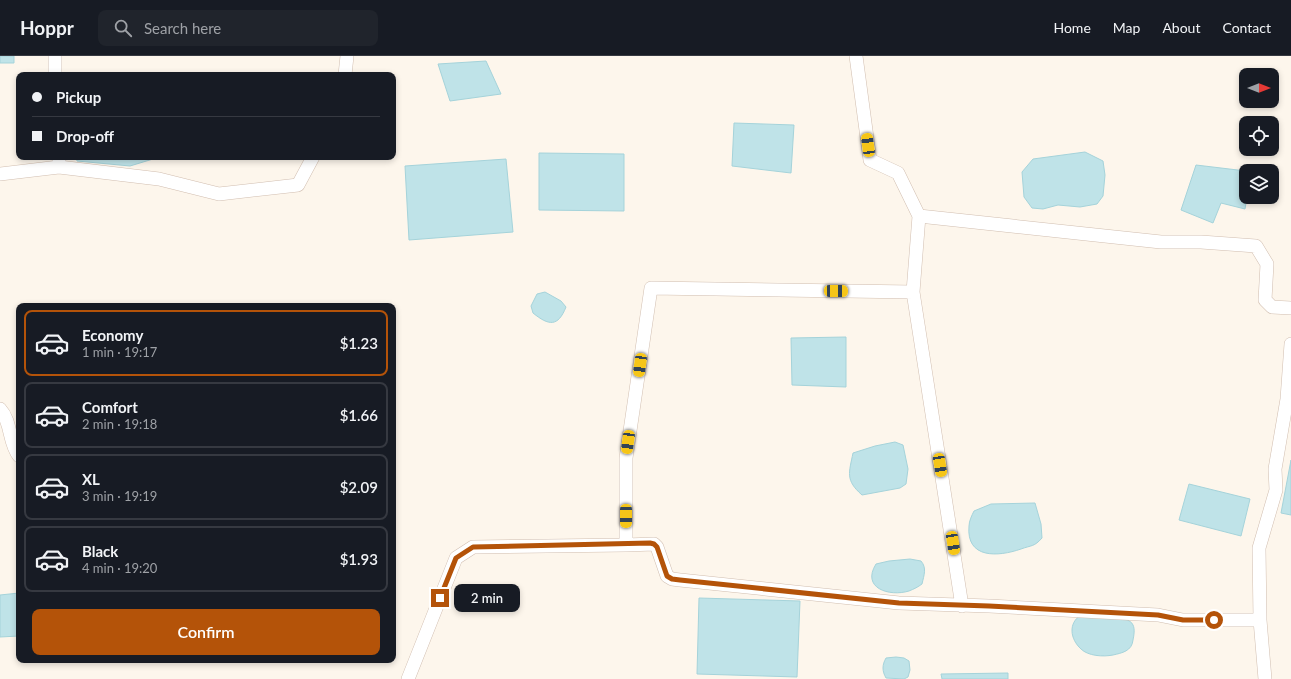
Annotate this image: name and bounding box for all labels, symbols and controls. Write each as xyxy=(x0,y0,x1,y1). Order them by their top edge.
search box xyxy=(98,10,378,46)
text: Hoppr xyxy=(20,16,74,39)
icon: search xyxy=(112,17,134,39)
text: Search here xyxy=(144,19,221,37)
text: Home xyxy=(1053,19,1091,36)
text: Map xyxy=(1113,19,1140,36)
text: About xyxy=(1162,19,1200,36)
text: Contact xyxy=(1222,19,1271,36)
north arrow xyxy=(1239,68,1279,108)
map controls xyxy=(1239,68,1279,204)
text: Pickup xyxy=(56,88,101,106)
button: locate xyxy=(1239,116,1279,156)
text: Drop-off xyxy=(56,127,114,145)
car xyxy=(860,132,876,158)
button: layers xyxy=(1239,164,1279,204)
car xyxy=(824,285,848,297)
icon: car xyxy=(34,325,70,361)
text: Economy xyxy=(82,326,143,344)
text: $1.23 xyxy=(340,334,378,352)
text: 1 min · 19:17 xyxy=(82,344,157,360)
car xyxy=(632,352,648,378)
icon: car xyxy=(34,397,70,433)
text: Comfort xyxy=(82,398,138,416)
text: $1.66 xyxy=(340,406,378,424)
text: 2 min · 19:18 xyxy=(82,416,157,432)
car xyxy=(620,429,636,455)
car xyxy=(932,452,948,478)
icon: car xyxy=(34,469,70,505)
text: XL xyxy=(82,470,100,488)
text: $2.09 xyxy=(340,478,378,496)
text: 3 min · 19:19 xyxy=(82,488,157,504)
car xyxy=(620,504,632,528)
car xyxy=(945,530,961,556)
icon: car xyxy=(34,541,70,577)
text: Black xyxy=(82,542,118,560)
text: $1.93 xyxy=(340,550,378,568)
text: 4 min · 19:20 xyxy=(82,560,157,576)
callout: 2 min xyxy=(454,584,520,612)
route end xyxy=(431,589,449,607)
text: 2 min xyxy=(471,590,503,606)
button: Confirm xyxy=(32,609,380,655)
route start xyxy=(1205,611,1223,629)

